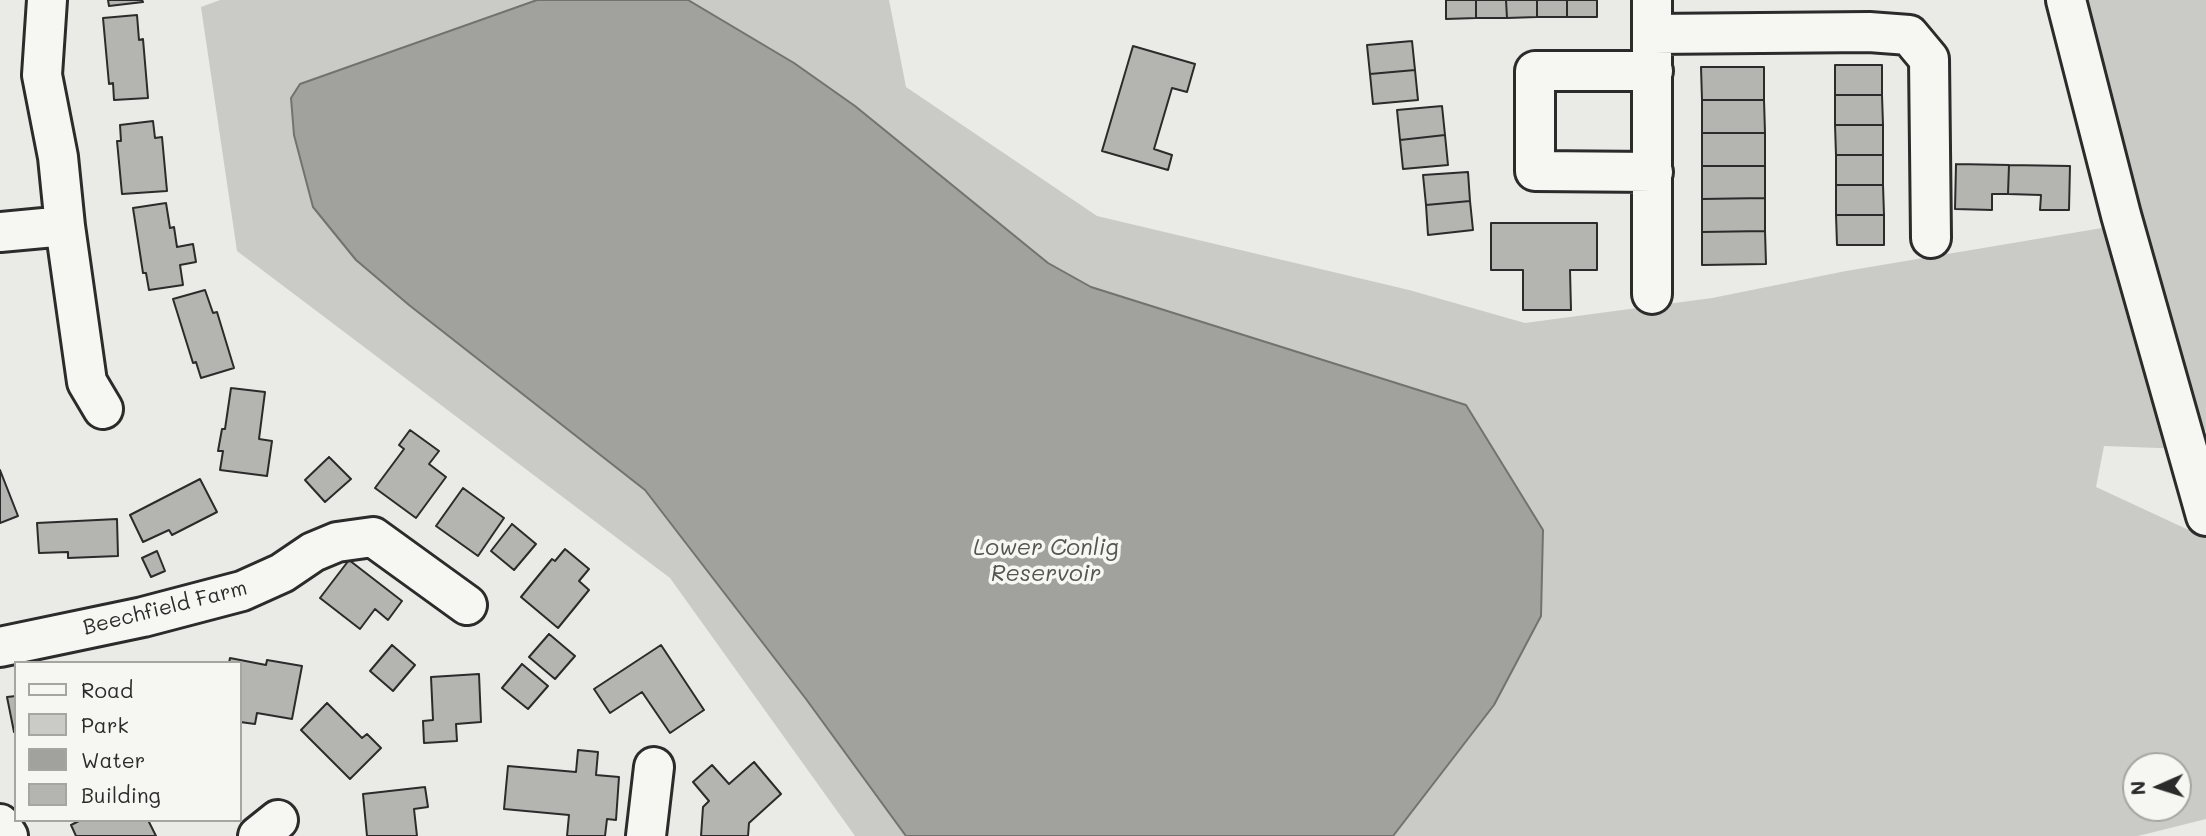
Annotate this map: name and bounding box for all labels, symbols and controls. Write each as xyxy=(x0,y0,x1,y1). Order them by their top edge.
water label: Lower Conlig Reservoir xyxy=(973,534,1119,588)
street label: Beechfield Farm xyxy=(80,575,250,641)
legend xyxy=(14,661,242,822)
text: Road xyxy=(81,676,133,703)
text: Park xyxy=(81,711,129,738)
text: Water xyxy=(81,746,145,773)
north arrow xyxy=(2122,752,2192,822)
text: N xyxy=(2125,780,2150,796)
text: Building xyxy=(81,781,161,808)

